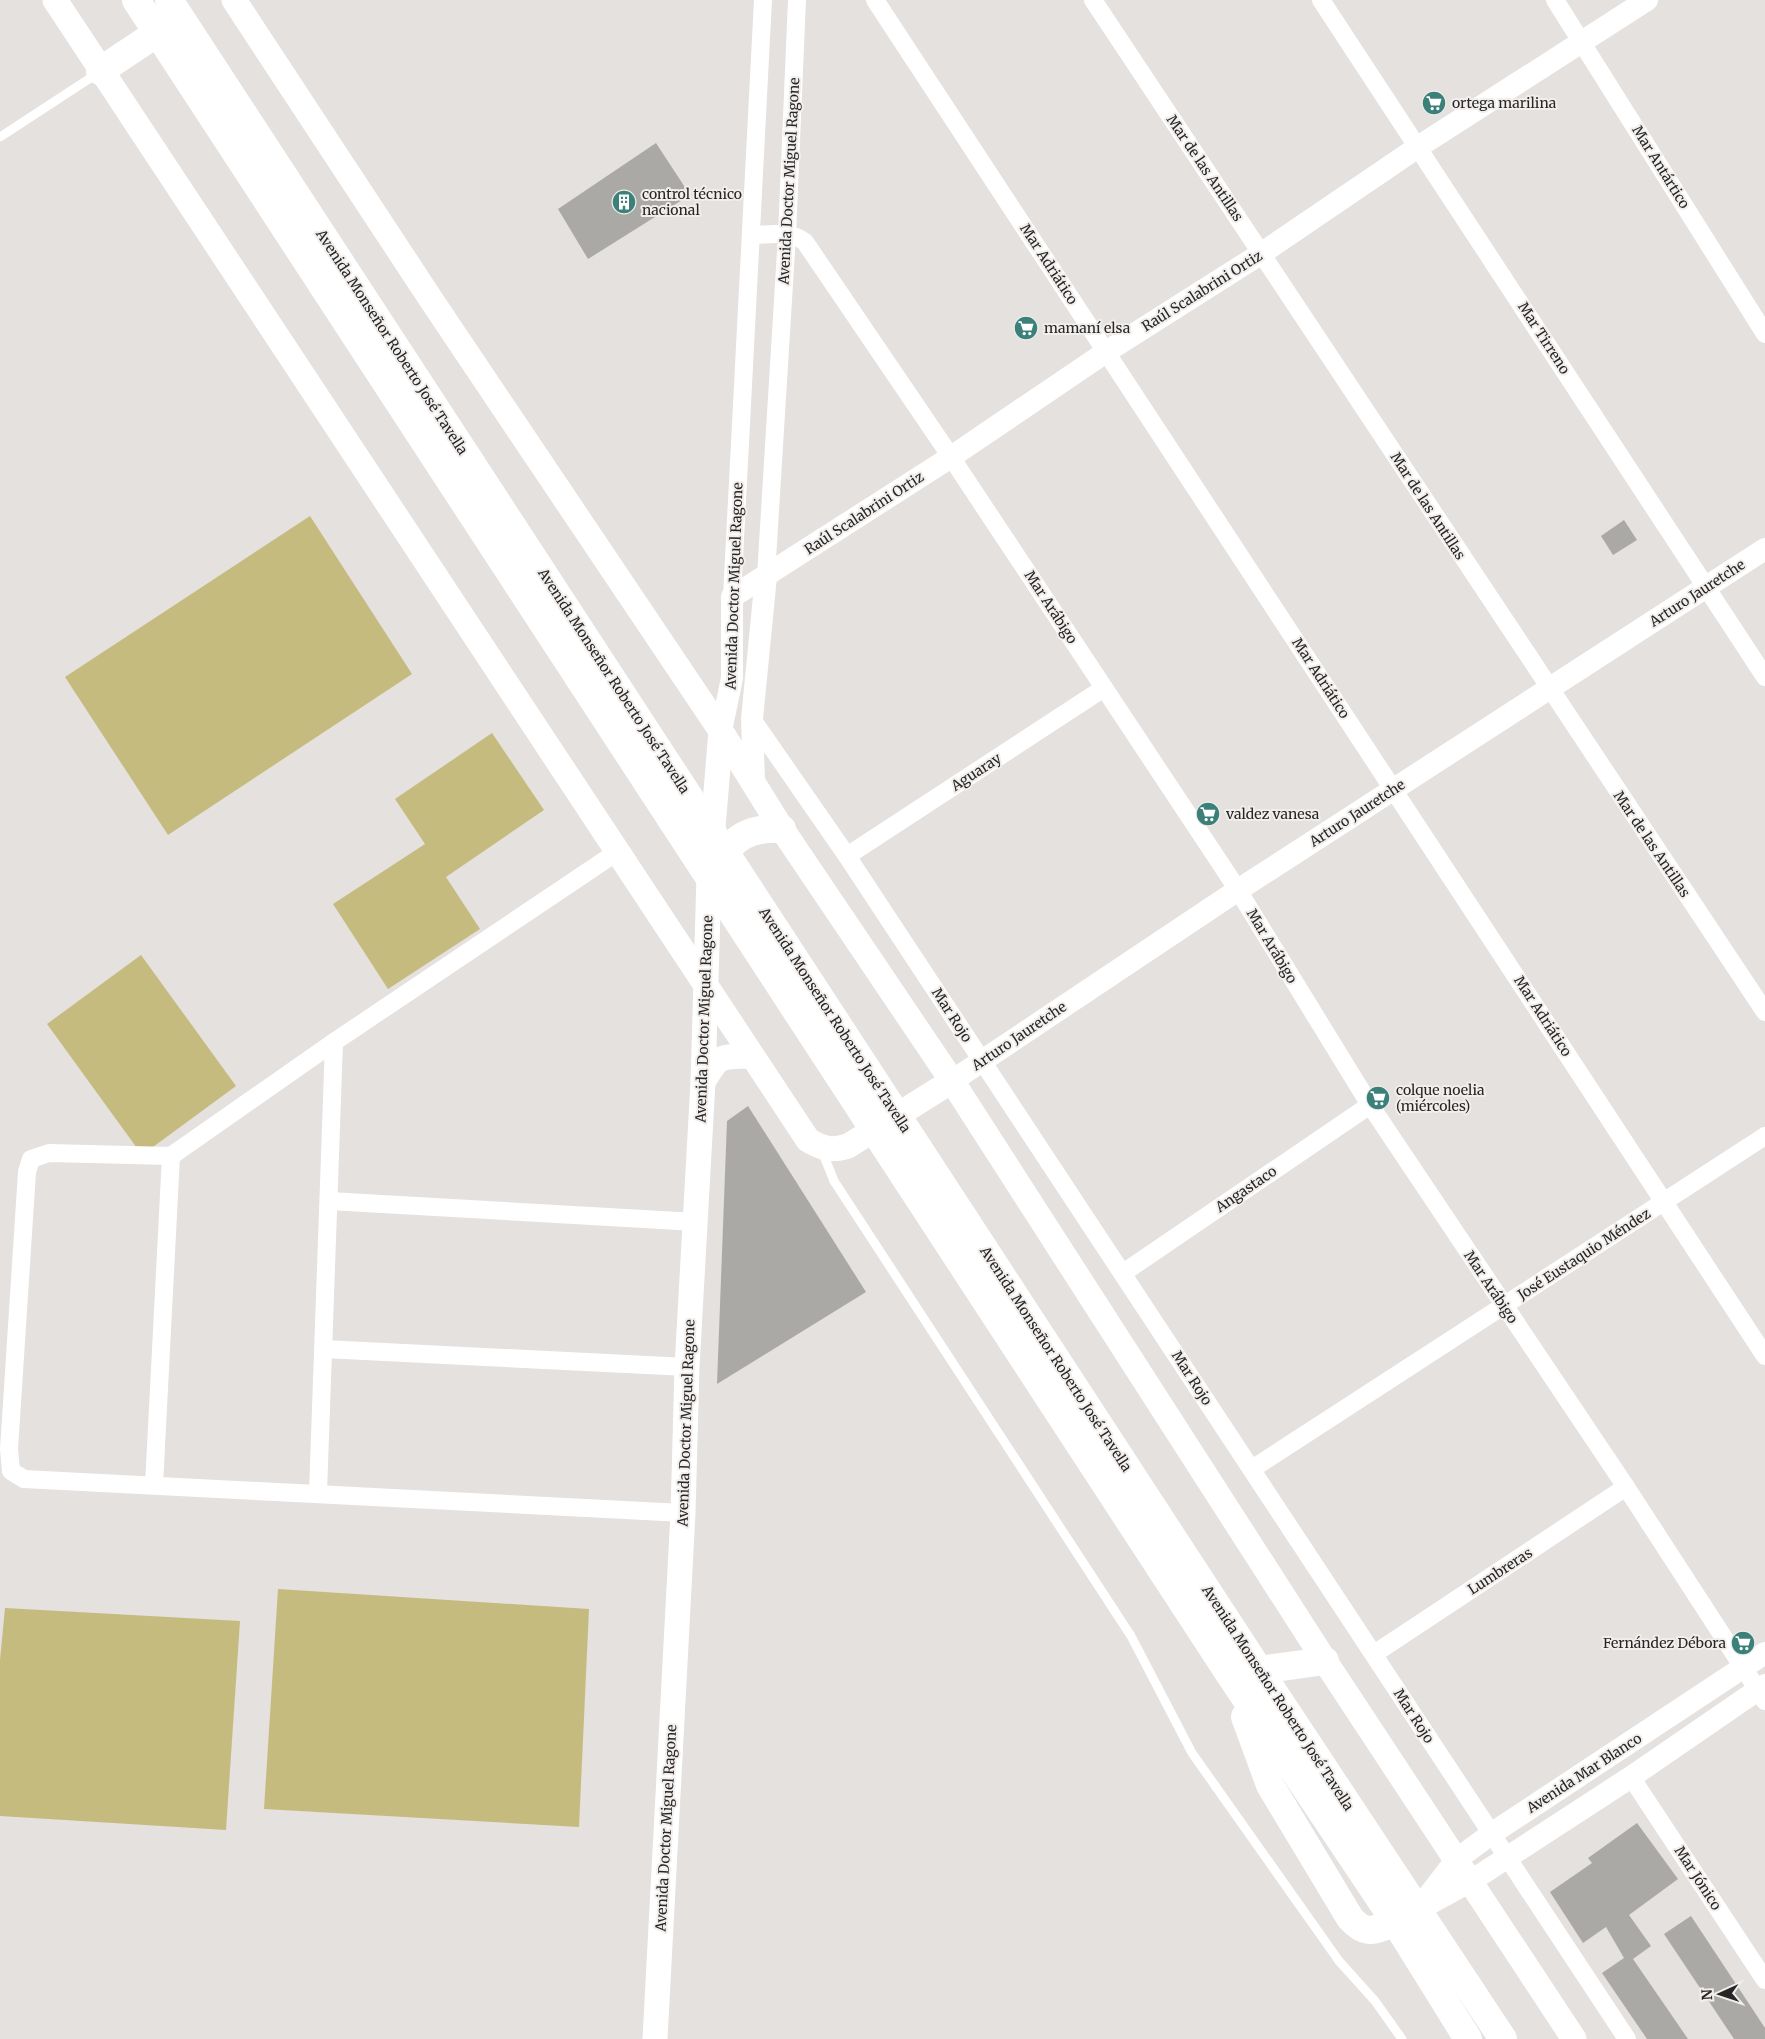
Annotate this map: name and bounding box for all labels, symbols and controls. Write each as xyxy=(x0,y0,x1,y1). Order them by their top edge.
street label: Avenida Doctor Miguel Ragone xyxy=(775,77,803,286)
supermarket icon: ortega marilina xyxy=(1421,90,1447,116)
place label: ortega marilina xyxy=(1452,94,1557,112)
street label: Mar de las Antillas xyxy=(1163,111,1247,225)
street label: Mar Antártico xyxy=(1628,122,1694,212)
place label: control técnico nacional xyxy=(642,185,742,219)
building icon: control técnico nacional xyxy=(611,189,637,215)
street label: Mar Adriático xyxy=(1016,220,1082,308)
street label: Avenida Monseñor Roberto José Tavella xyxy=(312,225,472,458)
street label: Raúl Scalabrini Ortiz xyxy=(1138,246,1266,335)
street label: Mar Tirreno xyxy=(1514,299,1574,377)
supermarket icon: mamaní elsa xyxy=(1013,315,1039,341)
place label: mamaní elsa xyxy=(1044,319,1131,337)
street label: Mar de las Antillas xyxy=(1387,449,1469,563)
street label: Raúl Scalabrini Ortiz xyxy=(801,467,927,558)
street label: Avenida Doctor Miguel Ragone xyxy=(721,482,747,691)
street label: Arturo Jauretche xyxy=(1645,555,1748,631)
street label: Avenida Monseñor Roberto José Tavella xyxy=(534,564,694,797)
street label: Mar Arábigo xyxy=(1021,567,1081,647)
street label: Mar Adriático xyxy=(1288,634,1354,722)
street label: Aguaray xyxy=(947,749,1005,795)
street label: Arturo Jauretche xyxy=(1305,775,1408,851)
street label: Mar de las Antillas xyxy=(1610,787,1694,901)
supermarket icon: valdez vanesa xyxy=(1195,801,1221,827)
place label: valdez vanesa xyxy=(1225,805,1320,823)
street label: Avenida Monseñor Roberto José Tavella xyxy=(755,903,915,1136)
street label: Mar Arábigo xyxy=(1243,905,1301,987)
street label: Avenida Doctor Miguel Ragone xyxy=(691,915,717,1124)
street label: Mar Adriático xyxy=(1510,972,1576,1060)
street label: Mar Rojo xyxy=(928,984,976,1046)
street label: Arturo Jauretche xyxy=(967,998,1070,1075)
place label: colque noelia (miércoles) xyxy=(1396,1081,1485,1115)
supermarket icon: colque noelia (miércoles) xyxy=(1365,1085,1391,1111)
street label: Angastaco xyxy=(1211,1162,1280,1217)
street label: José Eustaquio Méndez xyxy=(1513,1204,1654,1304)
street label: Avenida Monseñor Roberto José Tavella xyxy=(976,1242,1136,1475)
street label: Mar Arábigo xyxy=(1460,1247,1522,1327)
street label: Avenida Doctor Miguel Ragone xyxy=(673,1319,699,1528)
street label: Mar Rojo xyxy=(1168,1347,1216,1409)
street label: Lumbreras xyxy=(1464,1543,1536,1598)
street label: Avenida Monseñor Roberto José Tavella xyxy=(1198,1581,1358,1814)
supermarket icon: Fernández Débora xyxy=(1730,1630,1756,1656)
place label: Fernández Débora xyxy=(1603,1634,1726,1652)
street label: Mar Rojo xyxy=(1390,1685,1438,1747)
street label: Avenida Doctor Miguel Ragone xyxy=(652,1724,680,1933)
street label: Avenida Mar Blanco xyxy=(1522,1729,1645,1818)
street label: Mar Jónico xyxy=(1671,1843,1725,1913)
north arrow xyxy=(1695,1969,1745,2019)
text: N xyxy=(1698,1989,1716,2001)

